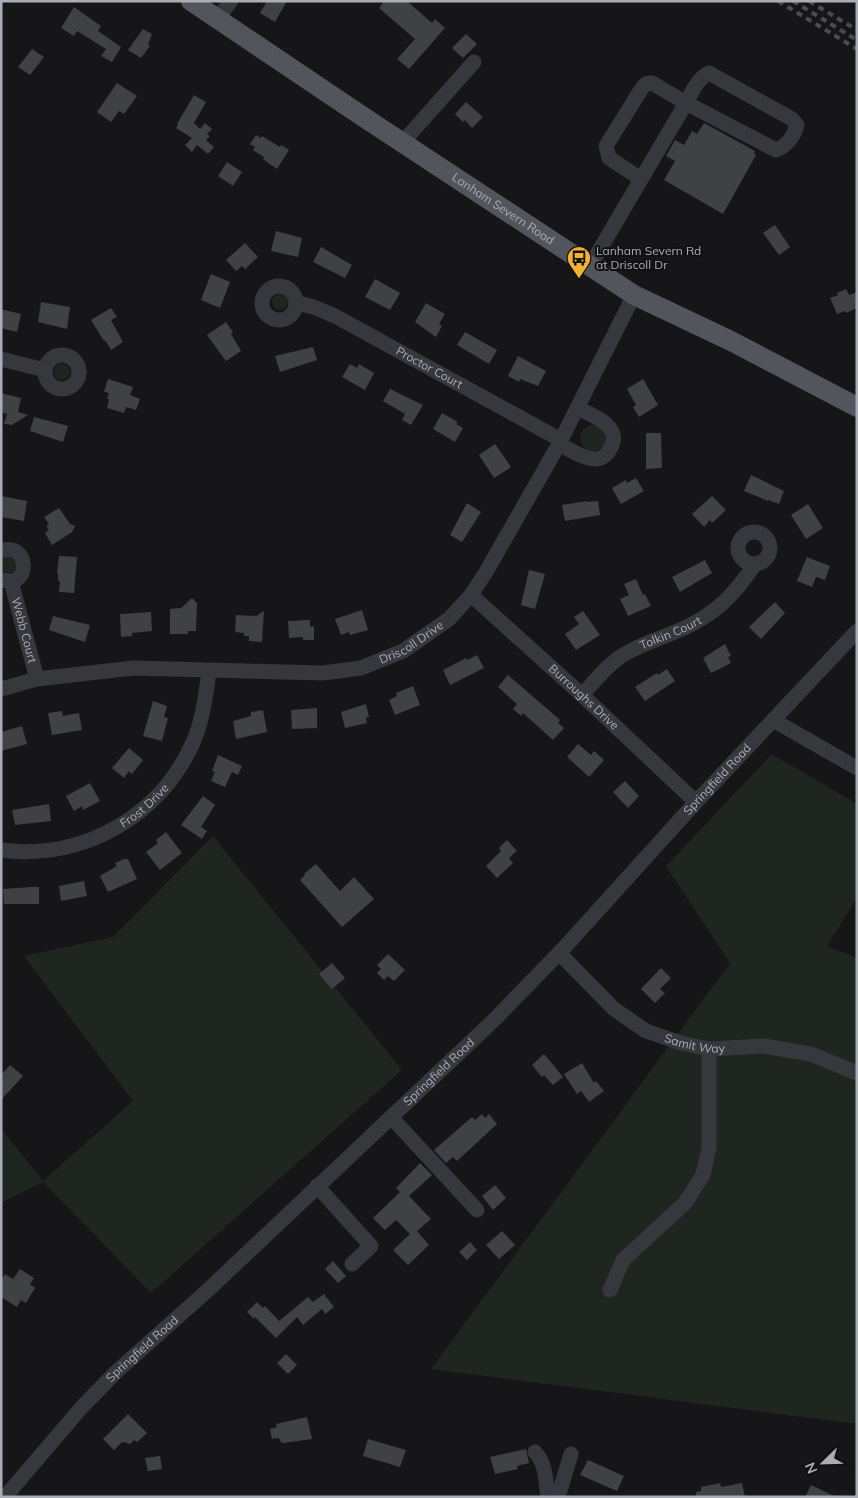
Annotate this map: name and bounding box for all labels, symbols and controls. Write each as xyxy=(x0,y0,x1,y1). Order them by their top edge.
street label: Lanham Severn Road xyxy=(449,169,557,248)
place label: Lanham Severn Rd at Driscoll Dr xyxy=(596,243,701,272)
bus stop icon: Lanham Severn Rd at Driscoll Dr xyxy=(566,245,592,279)
street label: Proctor Court xyxy=(394,343,465,392)
street label: Webb Court xyxy=(9,596,40,665)
street label: Tolkin Court xyxy=(637,613,704,652)
street label: Driscoll Drive xyxy=(377,617,446,667)
street label: Burroughs Drive xyxy=(546,661,622,733)
street label: Springfield Road xyxy=(680,740,754,818)
street label: Frost Drive xyxy=(117,780,172,831)
street label: Samit Way xyxy=(663,1030,726,1056)
street label: Springfield Road xyxy=(400,1035,477,1109)
street label: Springfield Road xyxy=(102,1312,181,1385)
north arrow xyxy=(798,1438,848,1488)
text: N xyxy=(801,1460,821,1476)

